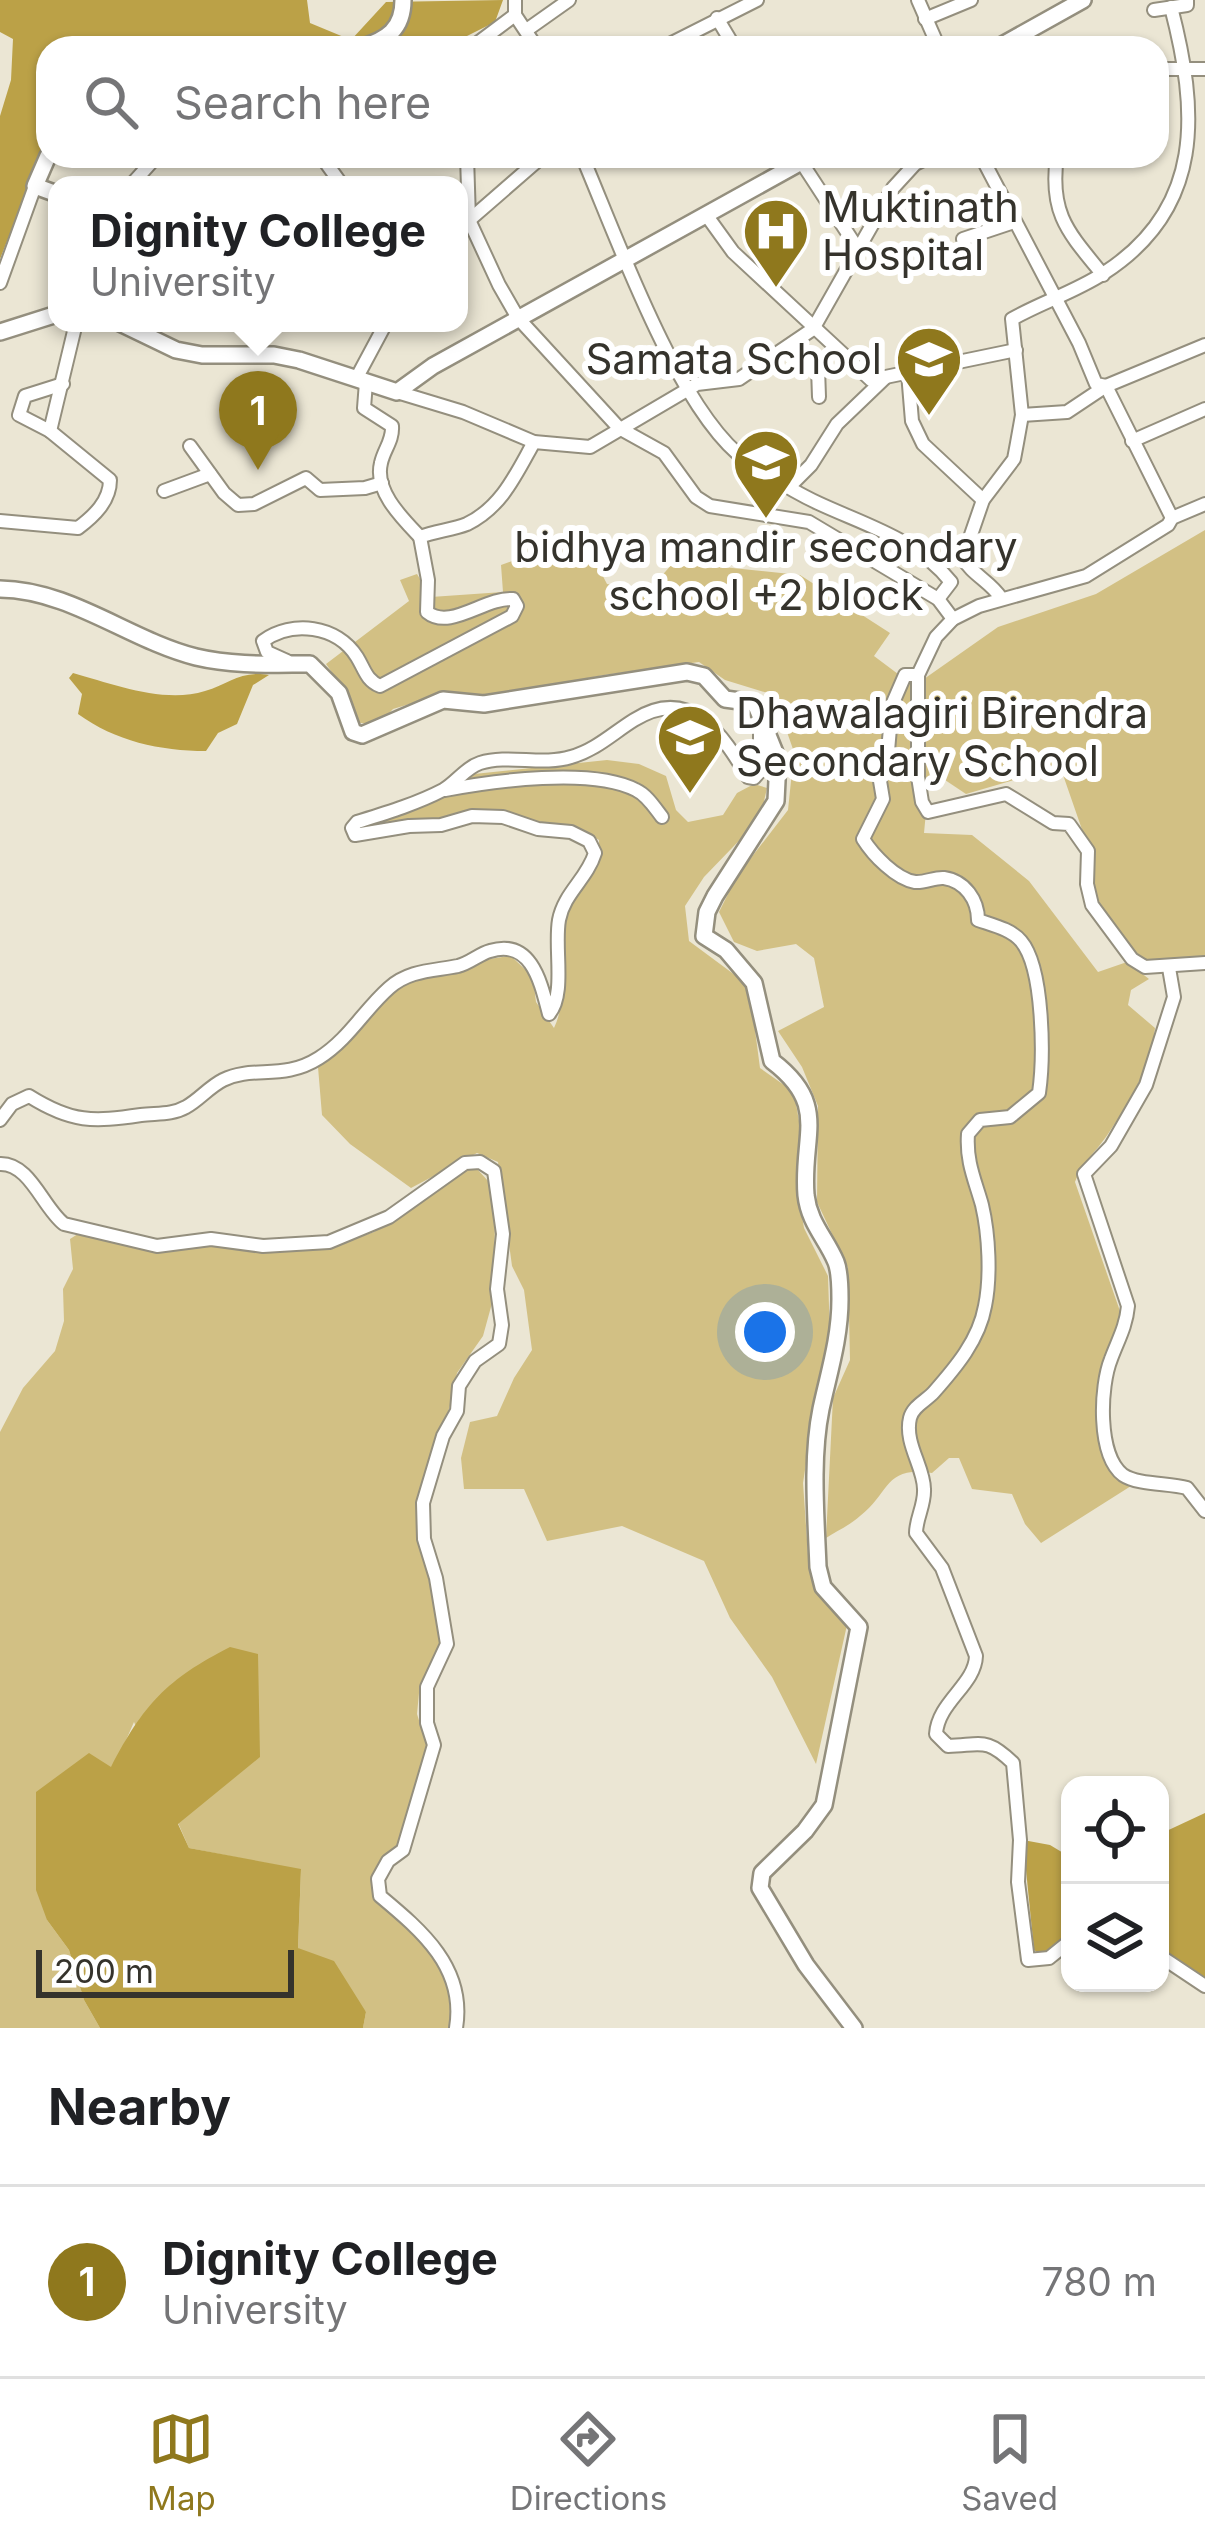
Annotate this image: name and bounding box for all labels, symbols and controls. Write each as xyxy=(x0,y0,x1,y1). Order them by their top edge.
search box xyxy=(36,36,1169,168)
icon: search xyxy=(78,69,144,135)
text: Search here xyxy=(174,75,431,130)
popup xyxy=(48,176,468,332)
place label: Muktinath Hospital xyxy=(822,181,1019,280)
hospital icon: Muktinath Hospital xyxy=(741,196,811,290)
text: Dignity College xyxy=(90,203,426,258)
text: University xyxy=(90,258,276,305)
school or university icon: Samata School xyxy=(894,324,964,418)
place label: Samata School xyxy=(585,333,882,384)
pin: 1 xyxy=(219,371,297,470)
school or university icon: bidhya mandir secondary school +2 block xyxy=(731,427,801,521)
place label: bidhya mandir secondary school +2 block xyxy=(514,521,1018,620)
place label: Dhawalagiri Birendra Secondary School xyxy=(736,687,1148,786)
school or university icon: Dhawalagiri Birendra Secondary School xyxy=(655,702,725,796)
your location xyxy=(735,1302,795,1362)
map controls xyxy=(1061,1776,1169,1992)
button: locate xyxy=(1061,1776,1169,1884)
button: layers xyxy=(1061,1884,1169,1992)
scale bar xyxy=(36,1944,294,1997)
text: 200 m xyxy=(54,1951,154,1991)
text: Nearby xyxy=(48,2076,231,2137)
text: Dignity College xyxy=(162,2231,498,2286)
text: 1 xyxy=(79,2258,95,2305)
text: 780 m xyxy=(1042,2258,1157,2305)
text: University xyxy=(162,2286,348,2333)
tab: Map xyxy=(147,2406,216,2518)
tab: Directions xyxy=(510,2406,667,2518)
tab: Saved xyxy=(961,2406,1058,2518)

